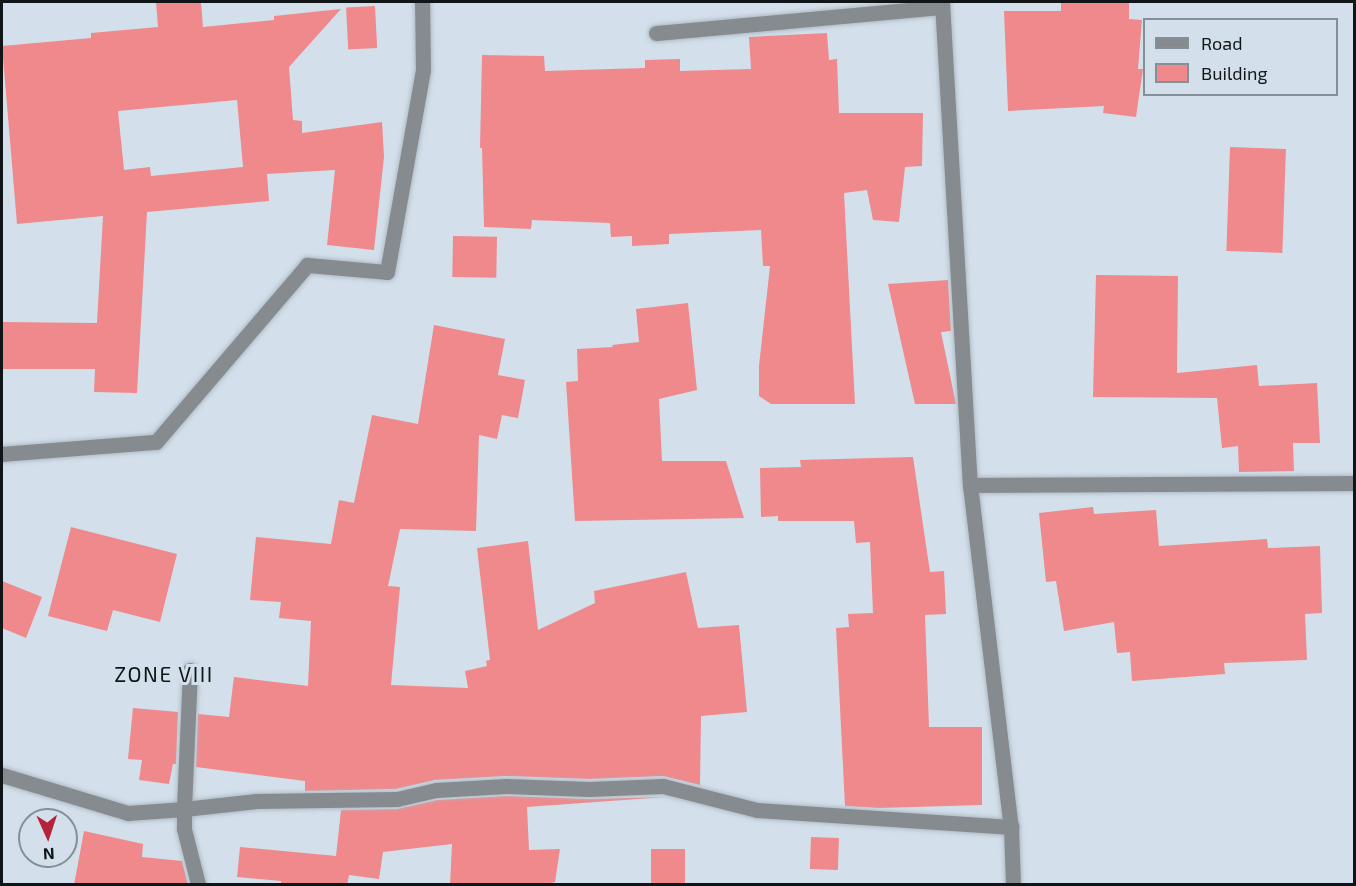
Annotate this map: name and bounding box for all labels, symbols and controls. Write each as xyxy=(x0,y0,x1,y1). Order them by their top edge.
legend xyxy=(1143,18,1338,96)
text: Road xyxy=(1201,32,1242,54)
text: Building xyxy=(1201,62,1268,84)
district label: ZONE VIII xyxy=(114,661,214,687)
north arrow xyxy=(18,808,78,868)
text: N xyxy=(43,845,55,864)

